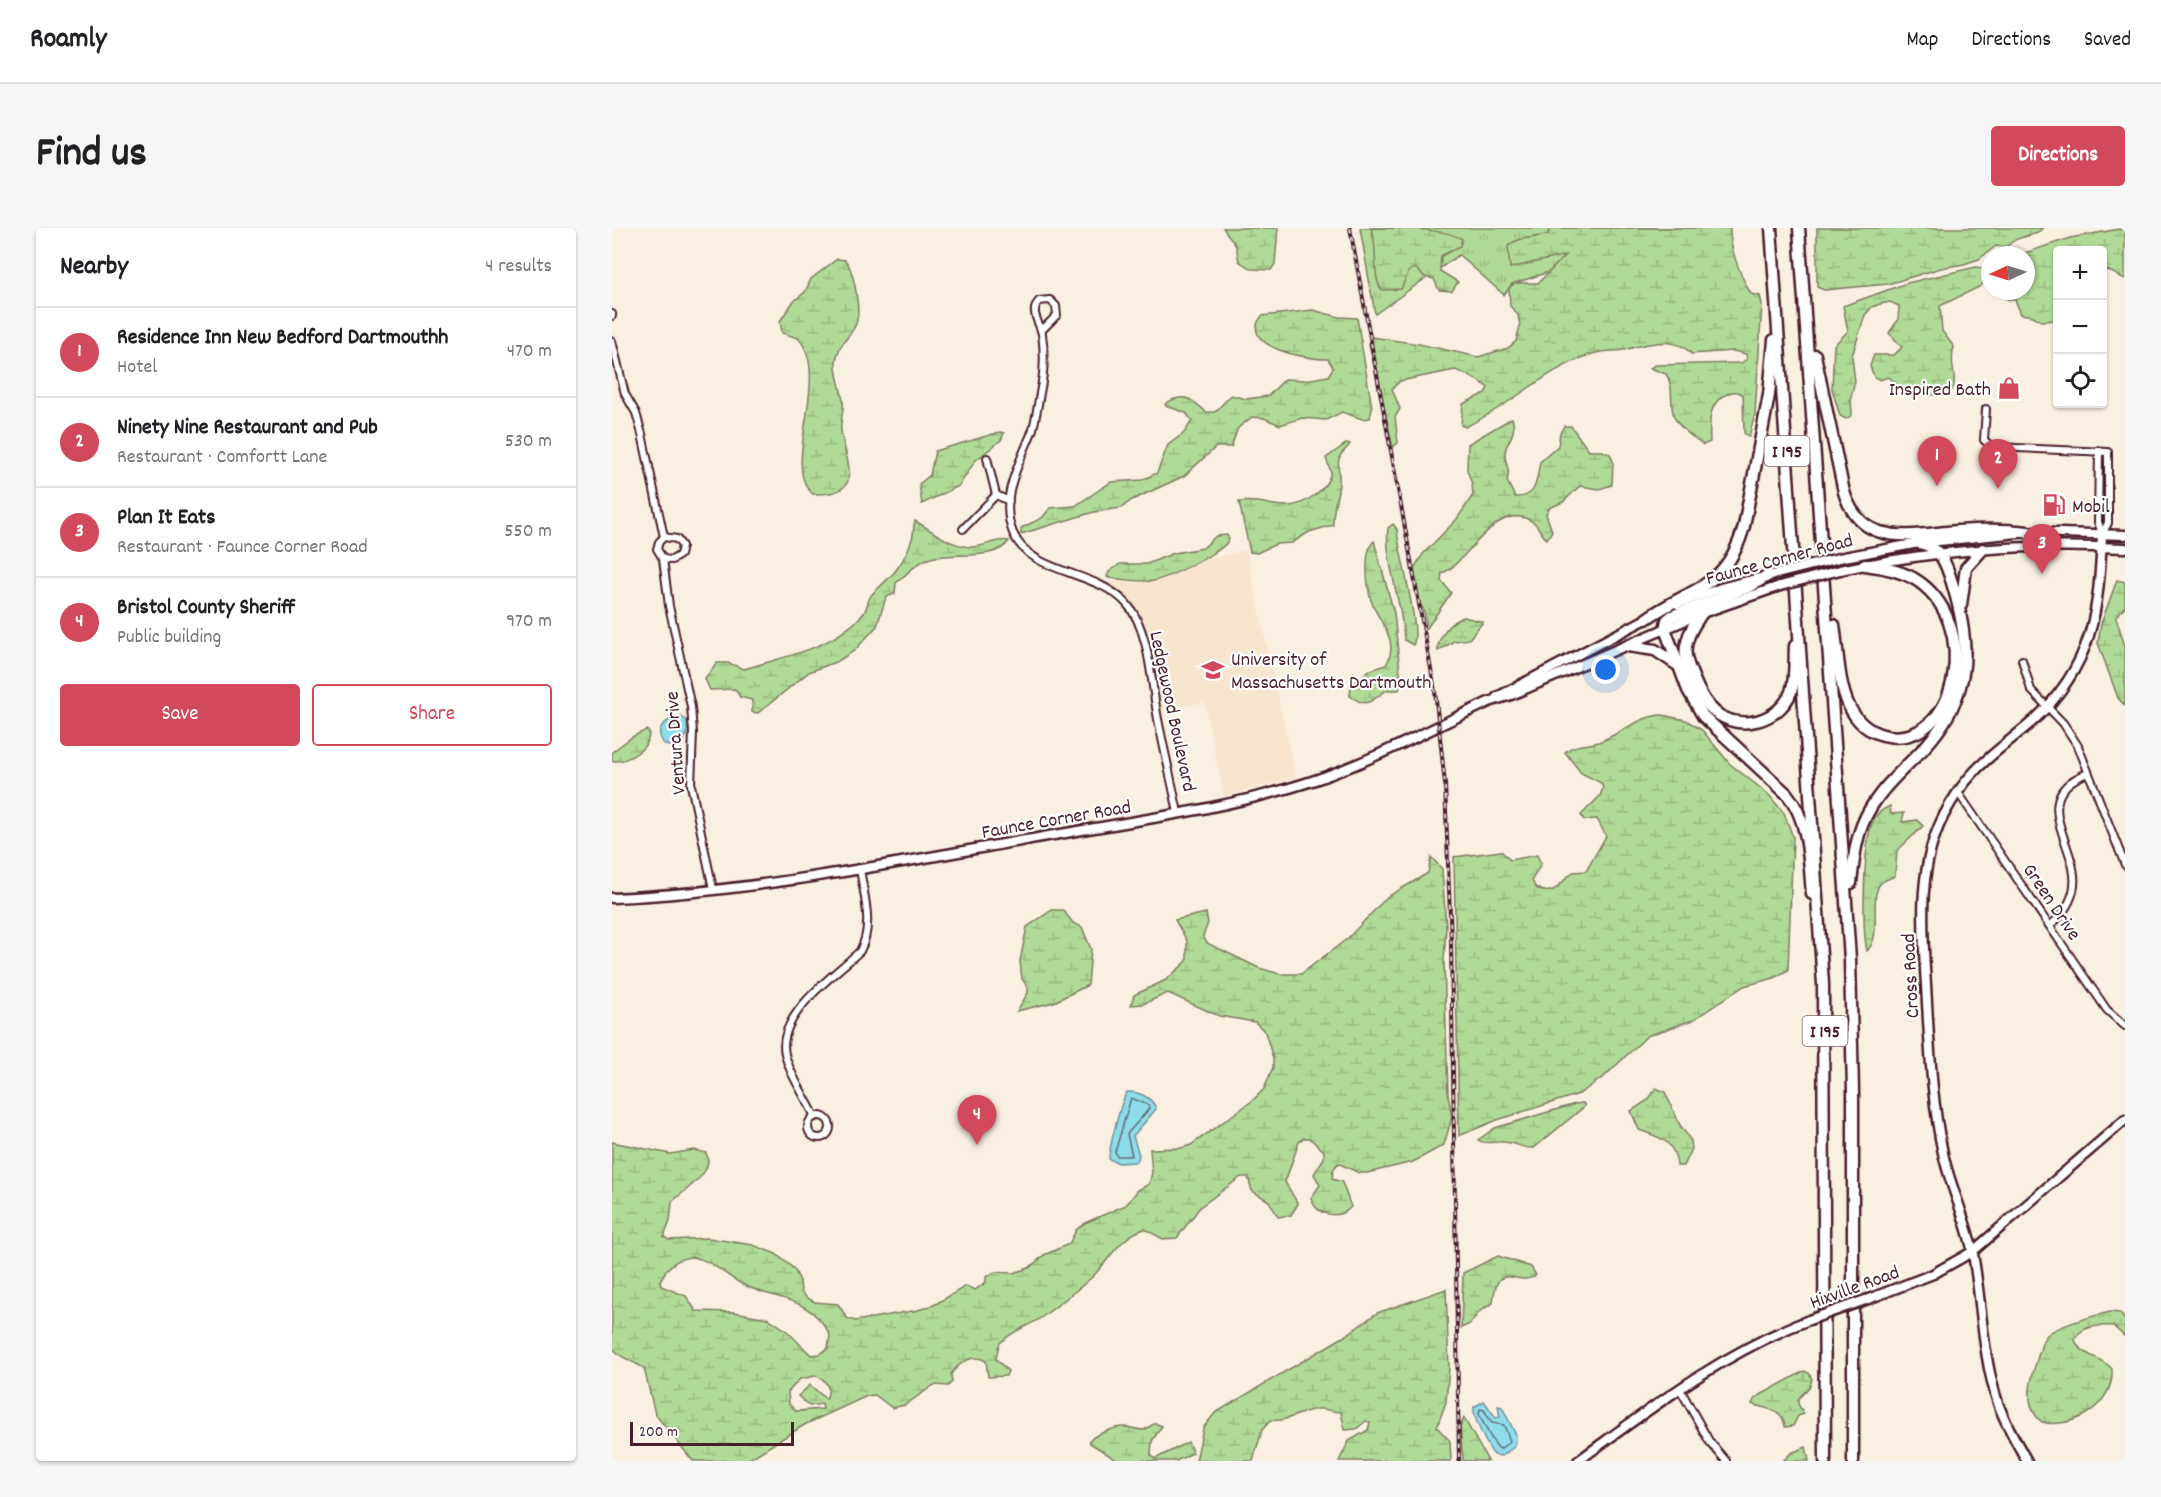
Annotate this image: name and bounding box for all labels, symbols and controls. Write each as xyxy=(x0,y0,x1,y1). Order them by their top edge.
text: Roamly xyxy=(30,21,106,61)
text: Map xyxy=(1907,26,1938,56)
text: Directions xyxy=(1971,26,2051,56)
text: Saved xyxy=(2084,26,2131,56)
text: Find us xyxy=(36,126,147,186)
button: Directions xyxy=(1991,126,2125,186)
north arrow xyxy=(1981,246,2035,300)
map controls xyxy=(2053,246,2107,408)
button: + xyxy=(2053,246,2107,300)
text: Nearby xyxy=(60,249,128,286)
text: 4 results xyxy=(485,253,552,281)
button: − xyxy=(2053,300,2107,354)
text: Residence Inn New Bedford Dartmouthh xyxy=(117,323,448,354)
text: 1 xyxy=(77,338,82,366)
text: 470 m xyxy=(507,338,552,366)
text: Hotel xyxy=(117,354,157,382)
button: locate xyxy=(2053,354,2107,408)
shop icon: Inspired Bath xyxy=(1996,375,2022,401)
place label: Inspired Bath xyxy=(1889,377,1991,405)
text: Ninety Nine Restaurant and Pub xyxy=(117,413,378,444)
text: 2 xyxy=(75,428,84,456)
text: 530 m xyxy=(505,428,552,456)
road number: I 195 xyxy=(1764,436,1810,466)
pin: 1 xyxy=(1918,436,1956,486)
pin: 2 xyxy=(1978,440,2018,489)
text: Restaurant · Comfortt Lane xyxy=(117,444,327,472)
fuel station icon: Mobil xyxy=(2041,492,2067,518)
place label: Mobil xyxy=(2072,494,2110,522)
text: Plan It Eats xyxy=(117,503,215,534)
text: 3 xyxy=(75,518,84,546)
text: 550 m xyxy=(504,518,552,546)
pin: 3 xyxy=(2022,524,2062,574)
street label: Faunce Corner Road xyxy=(1703,528,1856,594)
text: Restaurant · Faunce Corner Road xyxy=(117,534,368,562)
text: Bristol County Sheriff xyxy=(117,593,296,624)
text: 4 xyxy=(75,608,84,636)
text: 970 m xyxy=(506,608,552,636)
text: Public building xyxy=(117,624,221,652)
street label: Ledgewood Boulevard xyxy=(1140,629,1202,795)
place label: University of Massachusetts Dartmouth xyxy=(1231,647,1431,698)
your location xyxy=(1591,655,1620,684)
school or university icon: University of Massachusetts Dartmouth xyxy=(1200,657,1226,683)
button: Save xyxy=(60,684,300,746)
button: Share xyxy=(312,684,552,746)
street label: Ventura Drive xyxy=(659,690,695,795)
street label: Faunce Corner Road xyxy=(980,794,1133,848)
street label: Green Drive xyxy=(2014,859,2087,947)
street label: Cross Road xyxy=(1896,933,1928,1019)
road number: I 195 xyxy=(1802,1016,1848,1046)
pin: 4 xyxy=(958,1096,997,1145)
street label: Hixville Road xyxy=(1806,1260,1904,1318)
scale bar xyxy=(630,1419,794,1446)
text: 200 m xyxy=(639,1421,678,1444)

